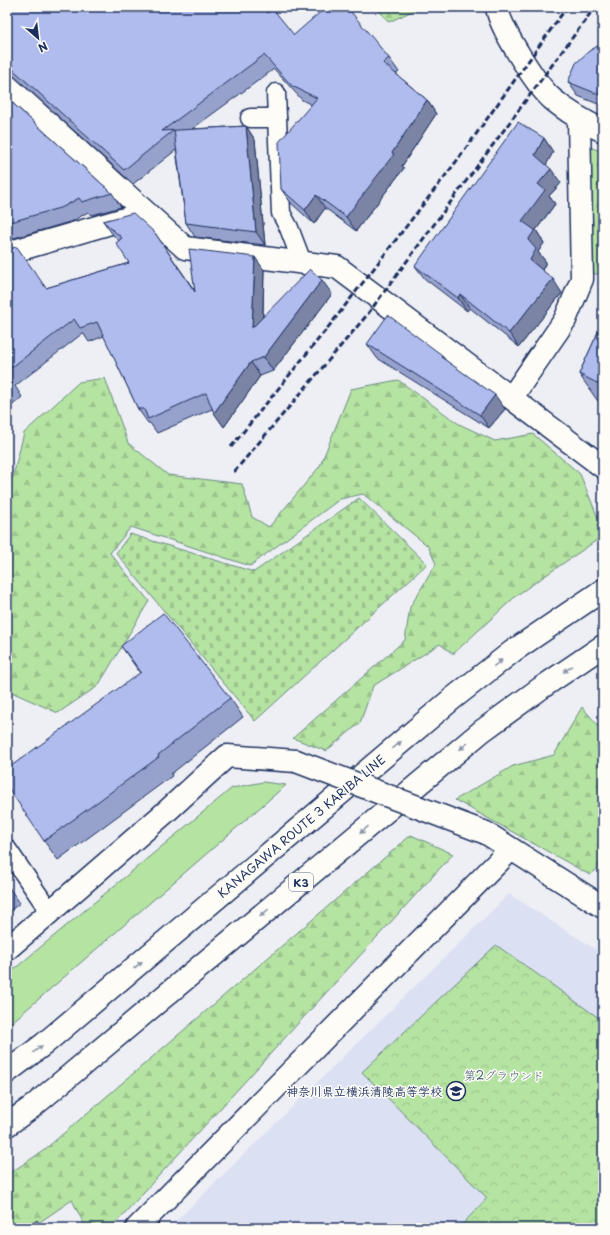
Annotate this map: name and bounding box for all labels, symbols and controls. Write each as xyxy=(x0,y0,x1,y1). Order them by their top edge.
north arrow xyxy=(18,18,58,58)
text: N xyxy=(35,38,51,57)
one-way arrow xyxy=(492,659,503,667)
one-way arrow xyxy=(563,665,574,673)
one-way arrow xyxy=(392,741,402,750)
one-way arrow xyxy=(458,742,469,751)
street label: KANAGAWA ROUTE 3 KARIBA LINE xyxy=(213,750,389,902)
one-way arrow xyxy=(359,825,369,834)
road number: K3 xyxy=(289,873,313,891)
one-way arrow xyxy=(259,908,270,917)
one-way arrow xyxy=(132,960,143,969)
one-way arrow xyxy=(33,1045,43,1053)
park label: 第2グラウンド xyxy=(464,1066,544,1084)
school or university icon: 神奈川県立横浜清陵高等学校 xyxy=(445,1080,467,1102)
place label: 神奈川県立横浜清陵高等学校 xyxy=(286,1082,442,1100)

